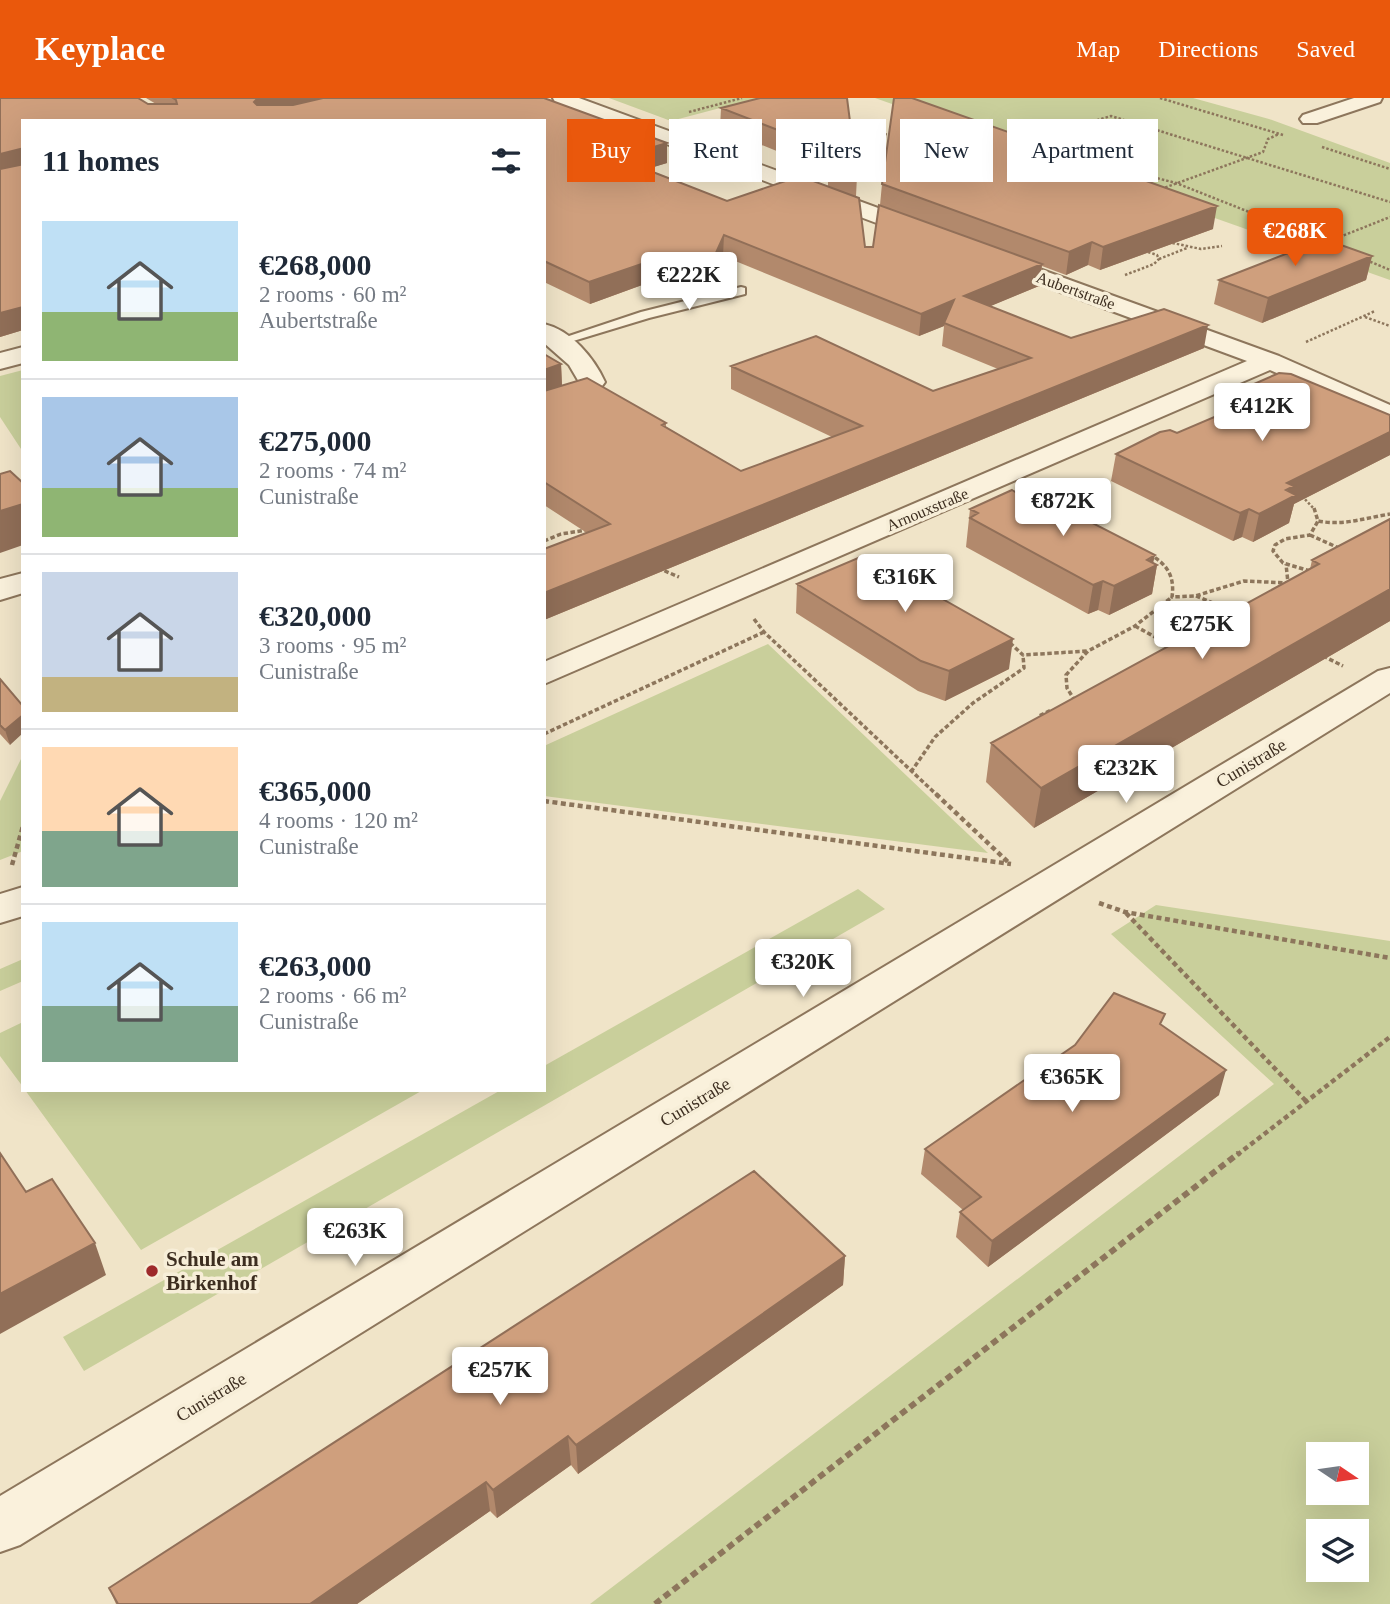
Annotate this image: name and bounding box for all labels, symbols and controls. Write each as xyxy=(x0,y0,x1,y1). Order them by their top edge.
text: Keyplace xyxy=(35,31,165,67)
text: Map xyxy=(1076,36,1120,62)
text: Directions xyxy=(1158,36,1258,62)
text: Saved xyxy=(1296,36,1355,62)
chip: Buy xyxy=(567,119,655,182)
chip: Rent xyxy=(669,119,762,182)
chip: Filters xyxy=(776,119,886,182)
chip: New xyxy=(900,119,993,182)
chip: Apartment xyxy=(1007,119,1158,182)
icon: filters xyxy=(487,142,525,180)
text: 11 homes xyxy=(42,144,160,177)
pin: €268K xyxy=(1246,208,1344,268)
text: €268K xyxy=(1263,218,1327,243)
text: €268,000 xyxy=(259,248,372,281)
icon: home xyxy=(98,249,182,333)
pin: €222K xyxy=(640,252,738,312)
text: €222K xyxy=(657,262,721,287)
street label: Aubertstraße xyxy=(1034,268,1118,313)
text: 2 rooms · 60 m² xyxy=(259,282,406,307)
text: Aubertstraße xyxy=(259,308,378,333)
pin: €412K xyxy=(1213,384,1311,443)
text: €412K xyxy=(1230,393,1294,418)
text: €275,000 xyxy=(259,424,372,457)
icon: home xyxy=(98,425,182,509)
text: 2 rooms · 74 m² xyxy=(259,458,406,483)
pin: €872K xyxy=(1014,478,1112,538)
text: Cunistraße xyxy=(259,484,359,509)
street label: Arnouxstraße xyxy=(884,485,971,534)
text: €872K xyxy=(1031,488,1095,513)
pin: €316K xyxy=(856,554,954,614)
text: €316K xyxy=(873,564,937,589)
text: €320,000 xyxy=(259,599,372,632)
icon: home xyxy=(98,600,182,684)
pin: €275K xyxy=(1153,602,1251,661)
text: €275K xyxy=(1170,611,1234,636)
text: 3 rooms · 95 m² xyxy=(259,633,406,658)
text: Cunistraße xyxy=(259,659,359,684)
street label: Cunistraße xyxy=(1212,734,1290,792)
pin: €232K xyxy=(1077,746,1175,805)
text: €232K xyxy=(1094,755,1158,780)
text: €365,000 xyxy=(259,774,372,807)
icon: home xyxy=(98,775,182,859)
text: 4 rooms · 120 m² xyxy=(259,808,418,833)
text: Cunistraße xyxy=(259,834,359,859)
pin: €320K xyxy=(754,940,852,999)
text: €263,000 xyxy=(259,949,372,982)
text: €320K xyxy=(771,949,835,974)
icon: home xyxy=(98,950,182,1034)
text: 2 rooms · 66 m² xyxy=(259,983,406,1008)
text: Cunistraße xyxy=(259,1009,359,1034)
pin: €365K xyxy=(1023,1054,1121,1114)
text: €365K xyxy=(1040,1064,1104,1089)
street label: Cunistraße xyxy=(656,1073,734,1131)
pin: €263K xyxy=(306,1208,404,1268)
text: €263K xyxy=(323,1218,387,1243)
place label: Schule am Birkenhof xyxy=(166,1247,259,1295)
marker: Schule am Birkenhof xyxy=(144,1263,160,1279)
pin: €257K xyxy=(451,1348,549,1407)
text: €257K xyxy=(468,1357,532,1382)
street label: Cunistraße xyxy=(172,1368,250,1426)
north arrow xyxy=(1306,1442,1368,1505)
map controls xyxy=(1306,1442,1369,1582)
button: layers xyxy=(1306,1519,1369,1582)

